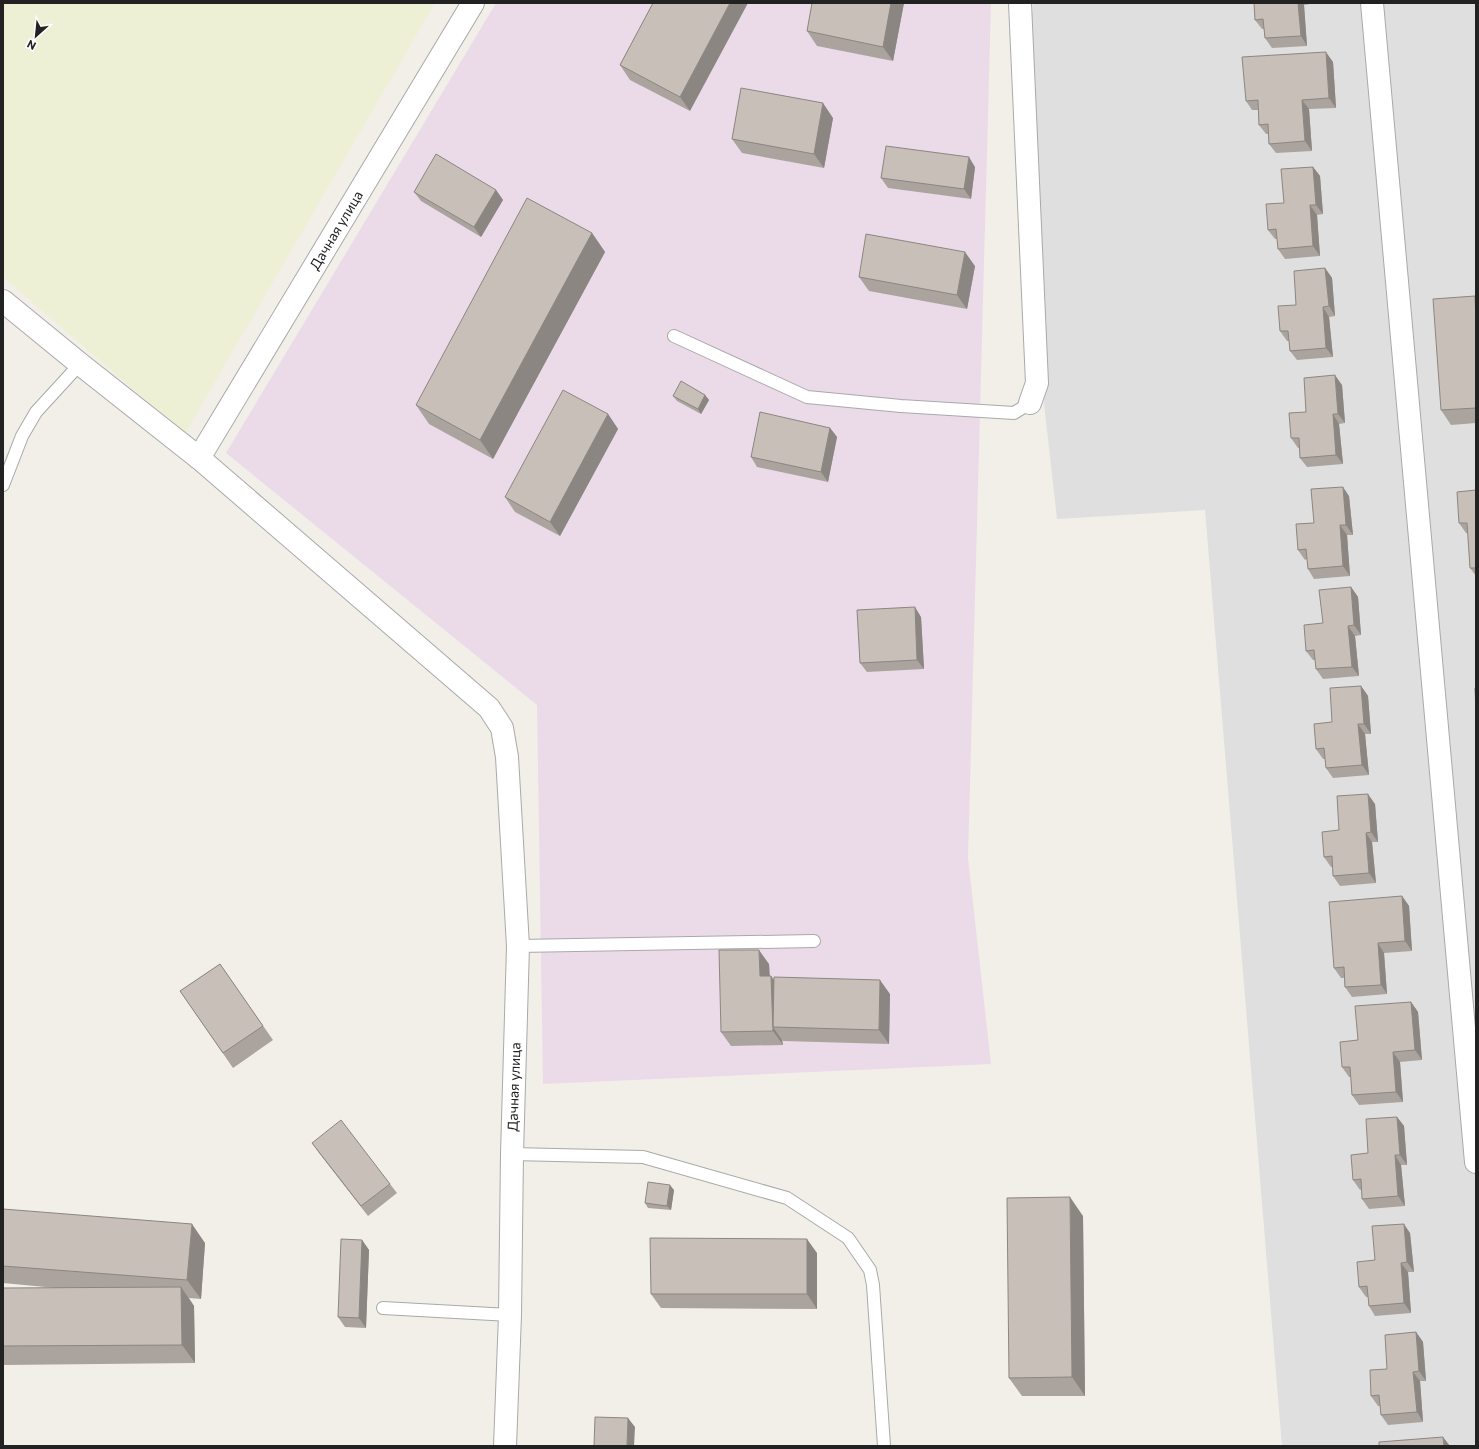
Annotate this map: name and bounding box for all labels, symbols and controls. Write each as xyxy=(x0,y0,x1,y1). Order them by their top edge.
north arrow xyxy=(16,16,56,56)
text: N xyxy=(25,38,38,53)
street label: Дачная улица xyxy=(305,187,366,273)
street label: Дачная улица xyxy=(503,1042,524,1132)

